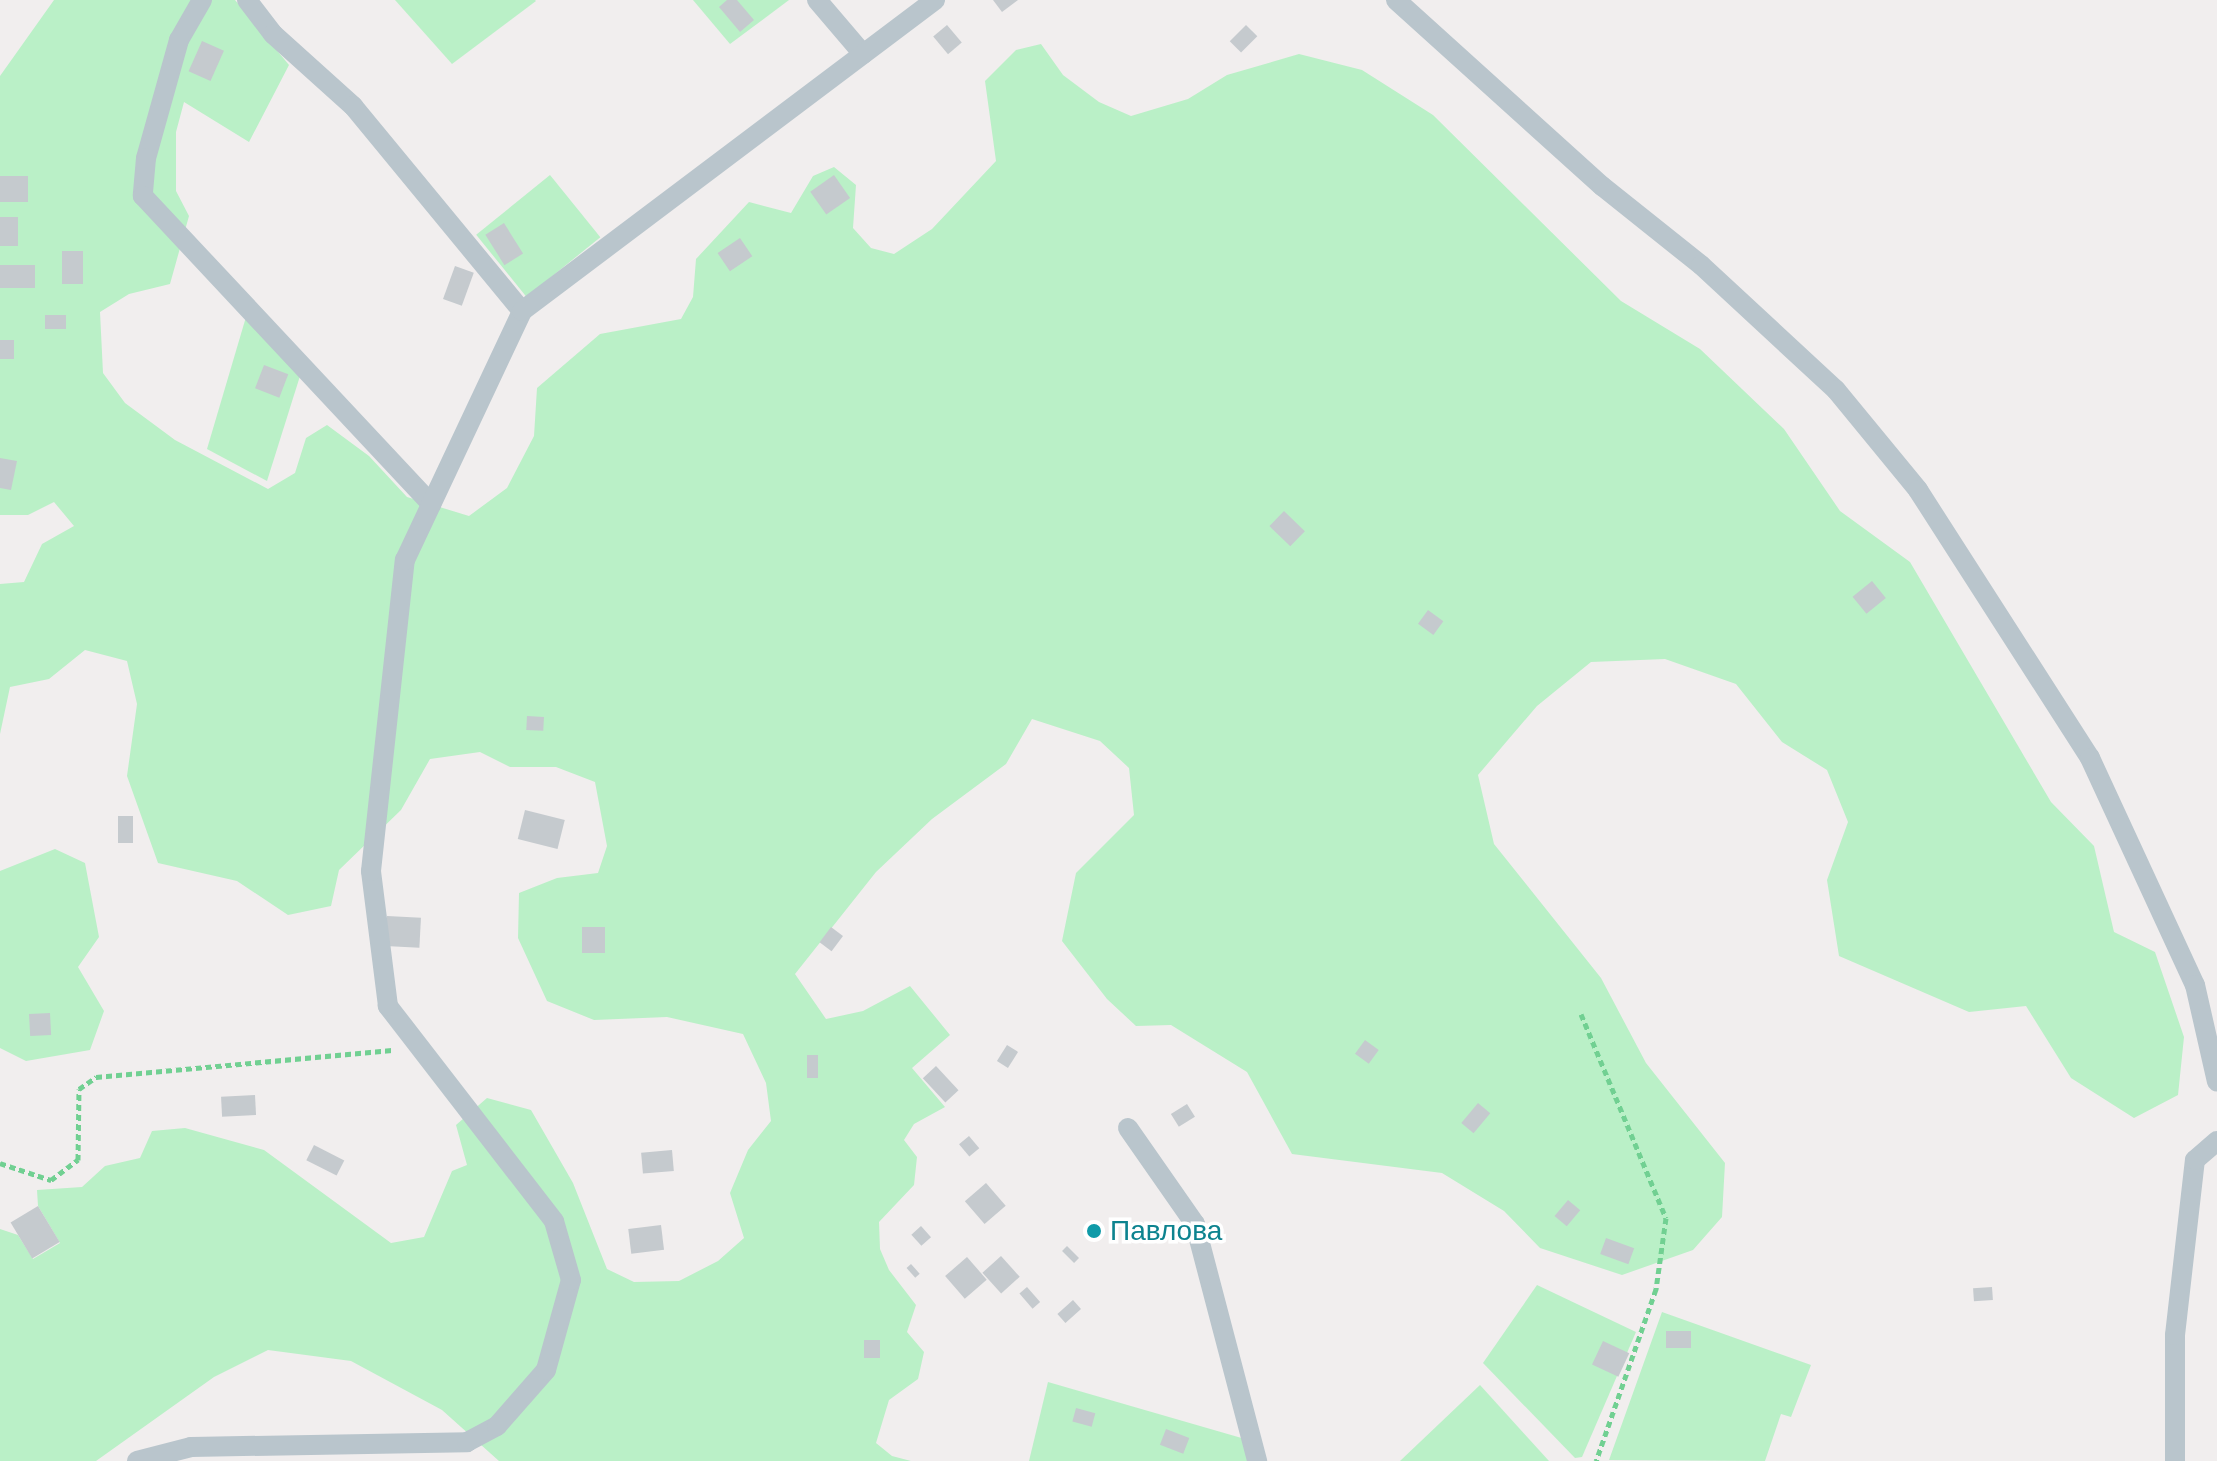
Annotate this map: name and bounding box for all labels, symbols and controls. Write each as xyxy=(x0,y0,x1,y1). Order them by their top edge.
place label: Павлова xyxy=(1110,1214,1222,1248)
marker: Павлова xyxy=(1085,1222,1103,1240)

